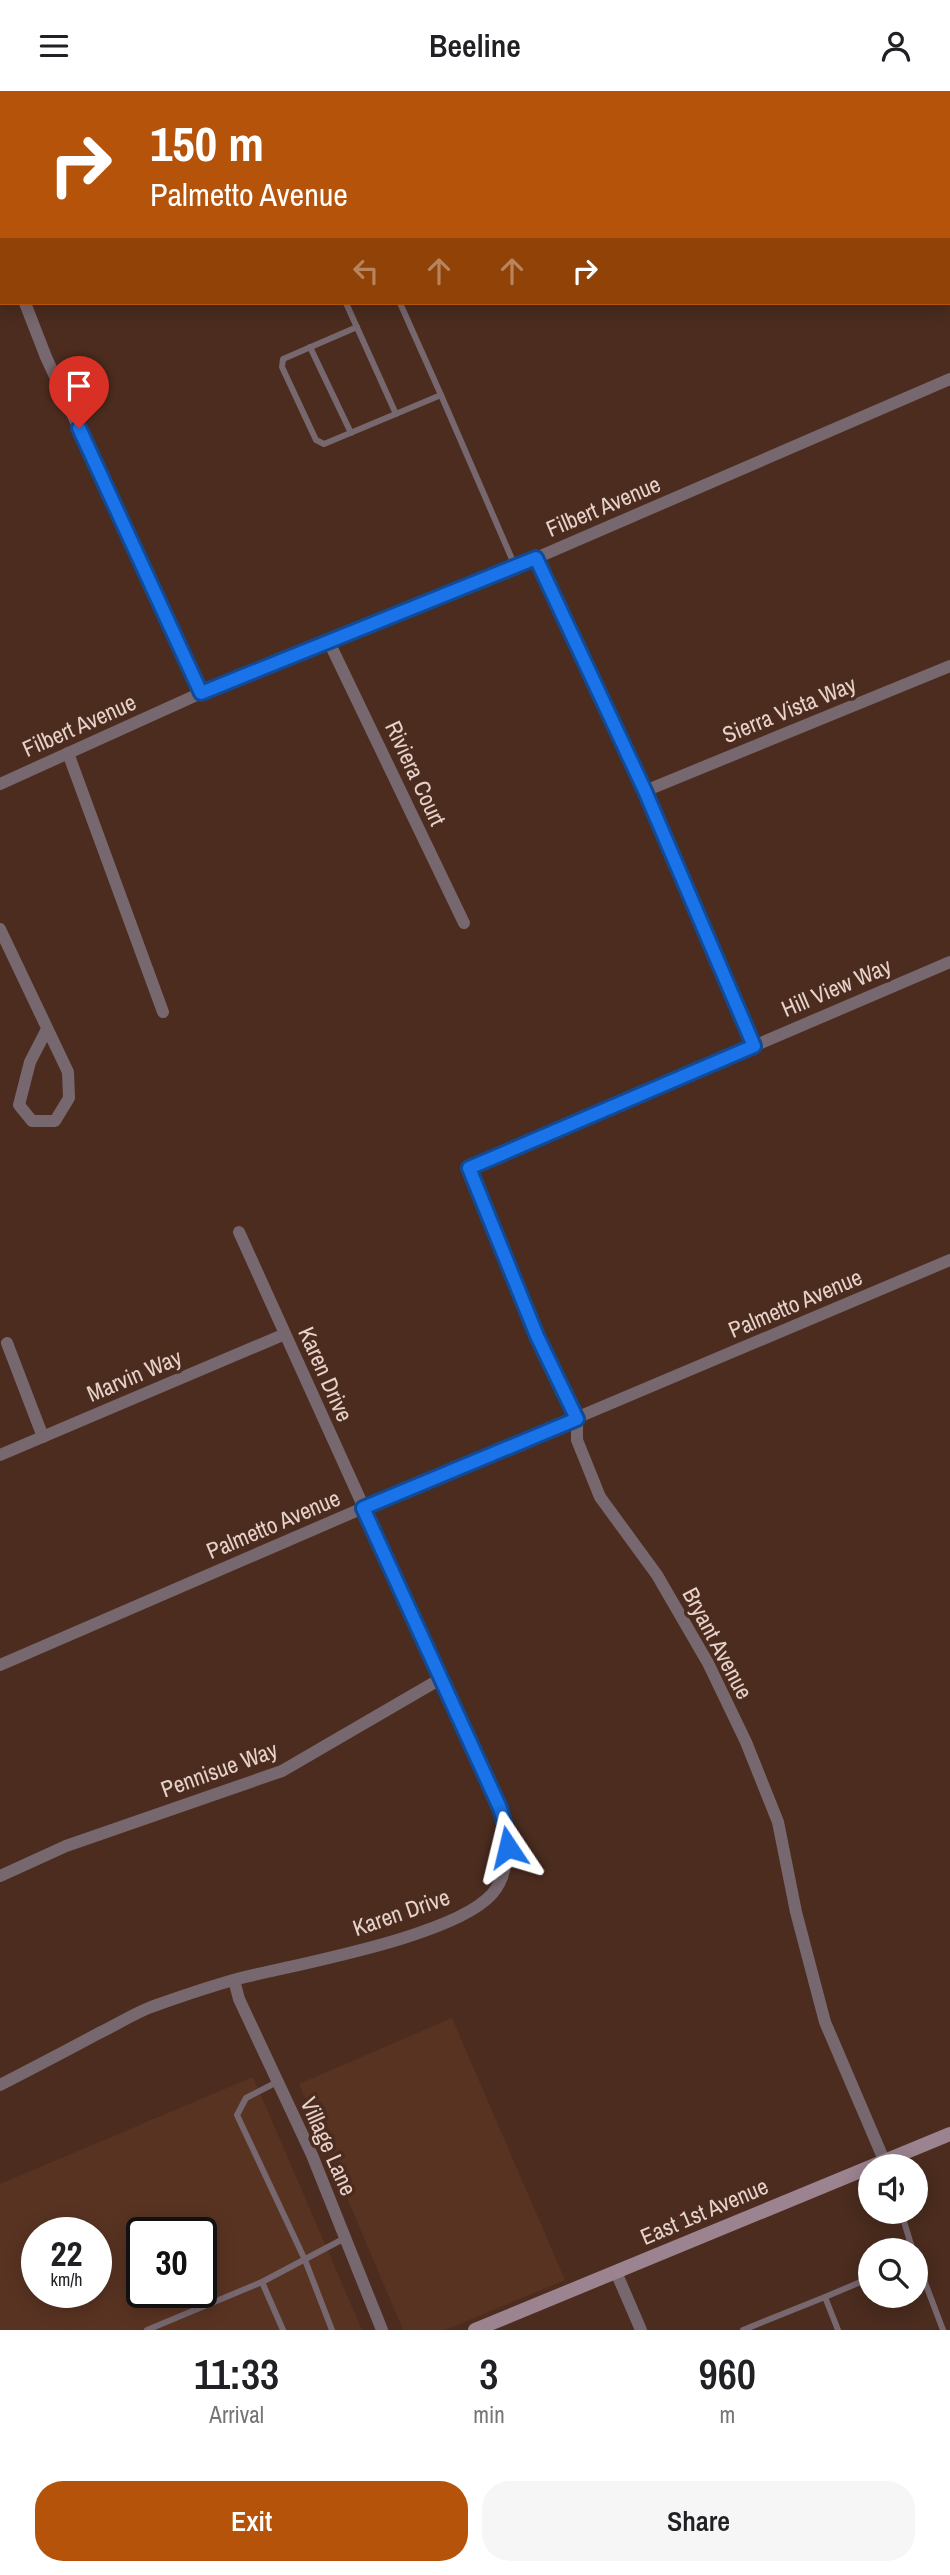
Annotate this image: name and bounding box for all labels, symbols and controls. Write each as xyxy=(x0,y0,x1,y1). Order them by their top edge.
text: Beeline xyxy=(429,24,521,67)
icon: menu xyxy=(35,27,73,65)
icon: person xyxy=(877,27,915,65)
text: 150 m xyxy=(150,110,264,176)
icon: right xyxy=(35,119,126,210)
text: Palmetto Avenue xyxy=(150,173,348,216)
icon: left xyxy=(347,252,385,290)
icon: ahead xyxy=(420,252,458,290)
icon: ahead xyxy=(493,252,531,290)
icon: right xyxy=(566,252,604,290)
pin xyxy=(49,356,109,428)
icon: arrive xyxy=(60,367,98,405)
street label: Filbert Avenue xyxy=(541,468,665,544)
street label: Sierra Vista Way xyxy=(718,668,861,750)
street label: Filbert Avenue xyxy=(17,686,141,764)
street label: Riviera Court xyxy=(378,716,454,830)
street label: Hill View Way xyxy=(776,950,896,1024)
street label: Palmetto Avenue xyxy=(723,1261,867,1345)
street label: Karen Drive xyxy=(291,1322,361,1426)
street label: Marvin Way xyxy=(82,1341,187,1409)
street label: Palmetto Avenue xyxy=(201,1482,345,1566)
street label: Bryant Avenue xyxy=(676,1582,760,1704)
street label: Pennisue Way xyxy=(156,1733,282,1804)
position arrow xyxy=(471,1810,545,1884)
street label: Karen Drive xyxy=(348,1881,454,1943)
street label: Village Lane xyxy=(294,2092,364,2200)
map controls xyxy=(858,2154,928,2308)
button: sound xyxy=(858,2154,928,2224)
street label: East 1st Avenue xyxy=(635,2170,773,2252)
speed limit sign: 30 xyxy=(126,2217,217,2308)
text: 22 xyxy=(51,2230,82,2277)
button: search xyxy=(858,2238,928,2308)
text: km/h xyxy=(51,2267,83,2292)
text: 11:33 xyxy=(194,2346,279,2402)
text: 3 xyxy=(479,2346,498,2402)
text: 960 xyxy=(699,2346,756,2402)
text: Arrival xyxy=(209,2399,264,2430)
text: min xyxy=(473,2399,505,2430)
text: m xyxy=(719,2399,735,2430)
button: Exit xyxy=(35,2481,468,2561)
button: Share xyxy=(482,2481,915,2561)

